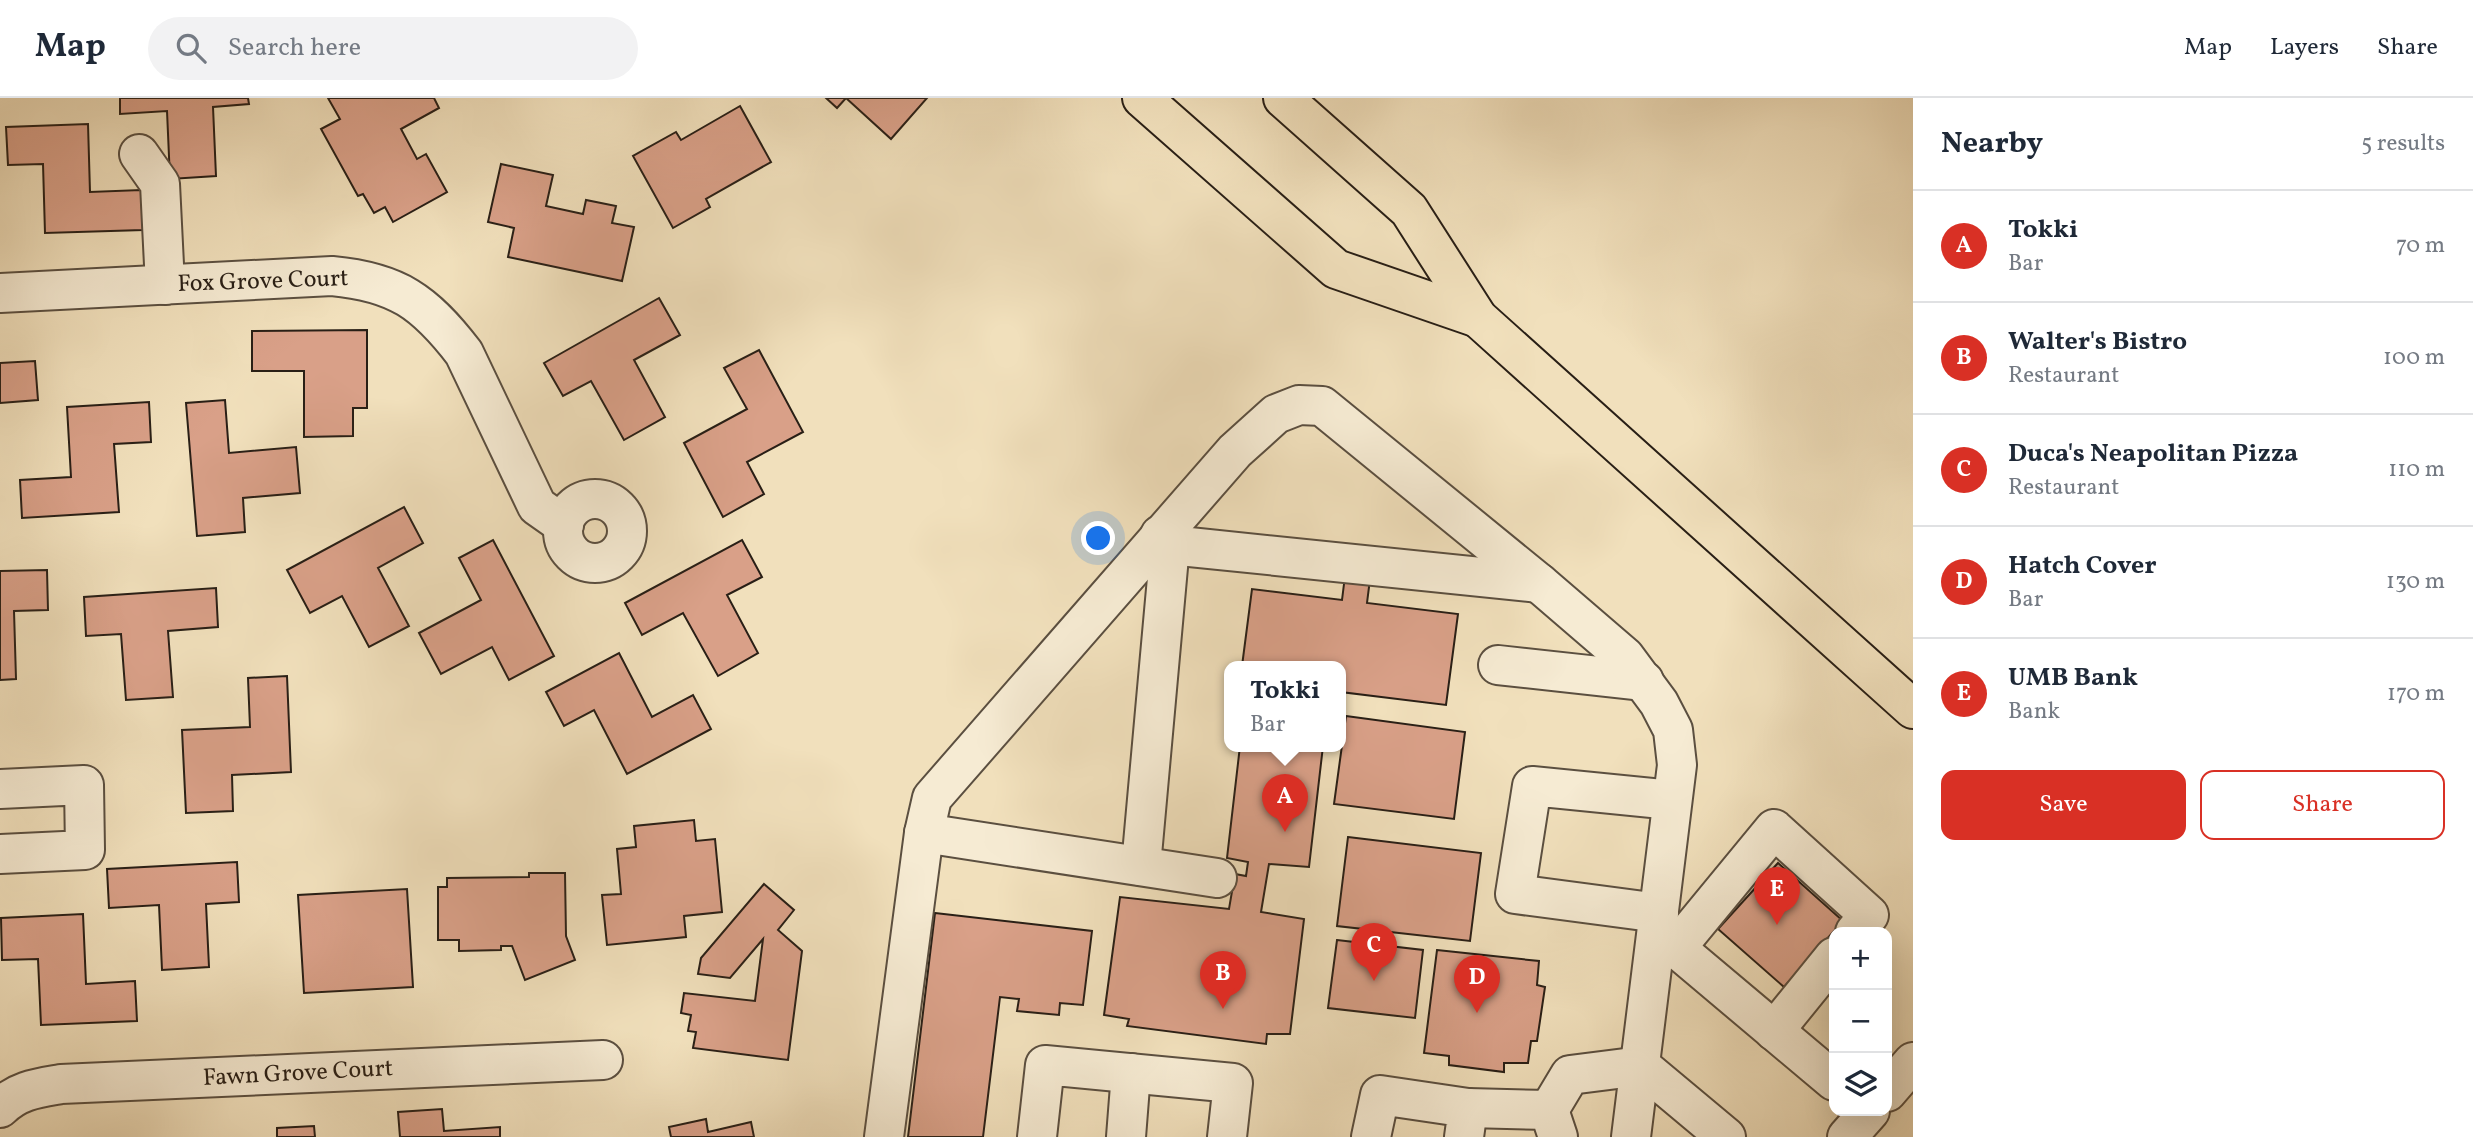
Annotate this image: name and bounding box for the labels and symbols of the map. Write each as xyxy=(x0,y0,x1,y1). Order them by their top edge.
street label: Fox Grove Court xyxy=(177,262,349,302)
your location xyxy=(1081,521,1115,555)
pin: A xyxy=(1262,774,1308,832)
pin: E xyxy=(1754,867,1800,925)
pin: C xyxy=(1351,923,1397,981)
pin: B xyxy=(1200,951,1246,1009)
pin: D xyxy=(1454,955,1500,1013)
street label: Fawn Grove Court xyxy=(202,1052,394,1096)

